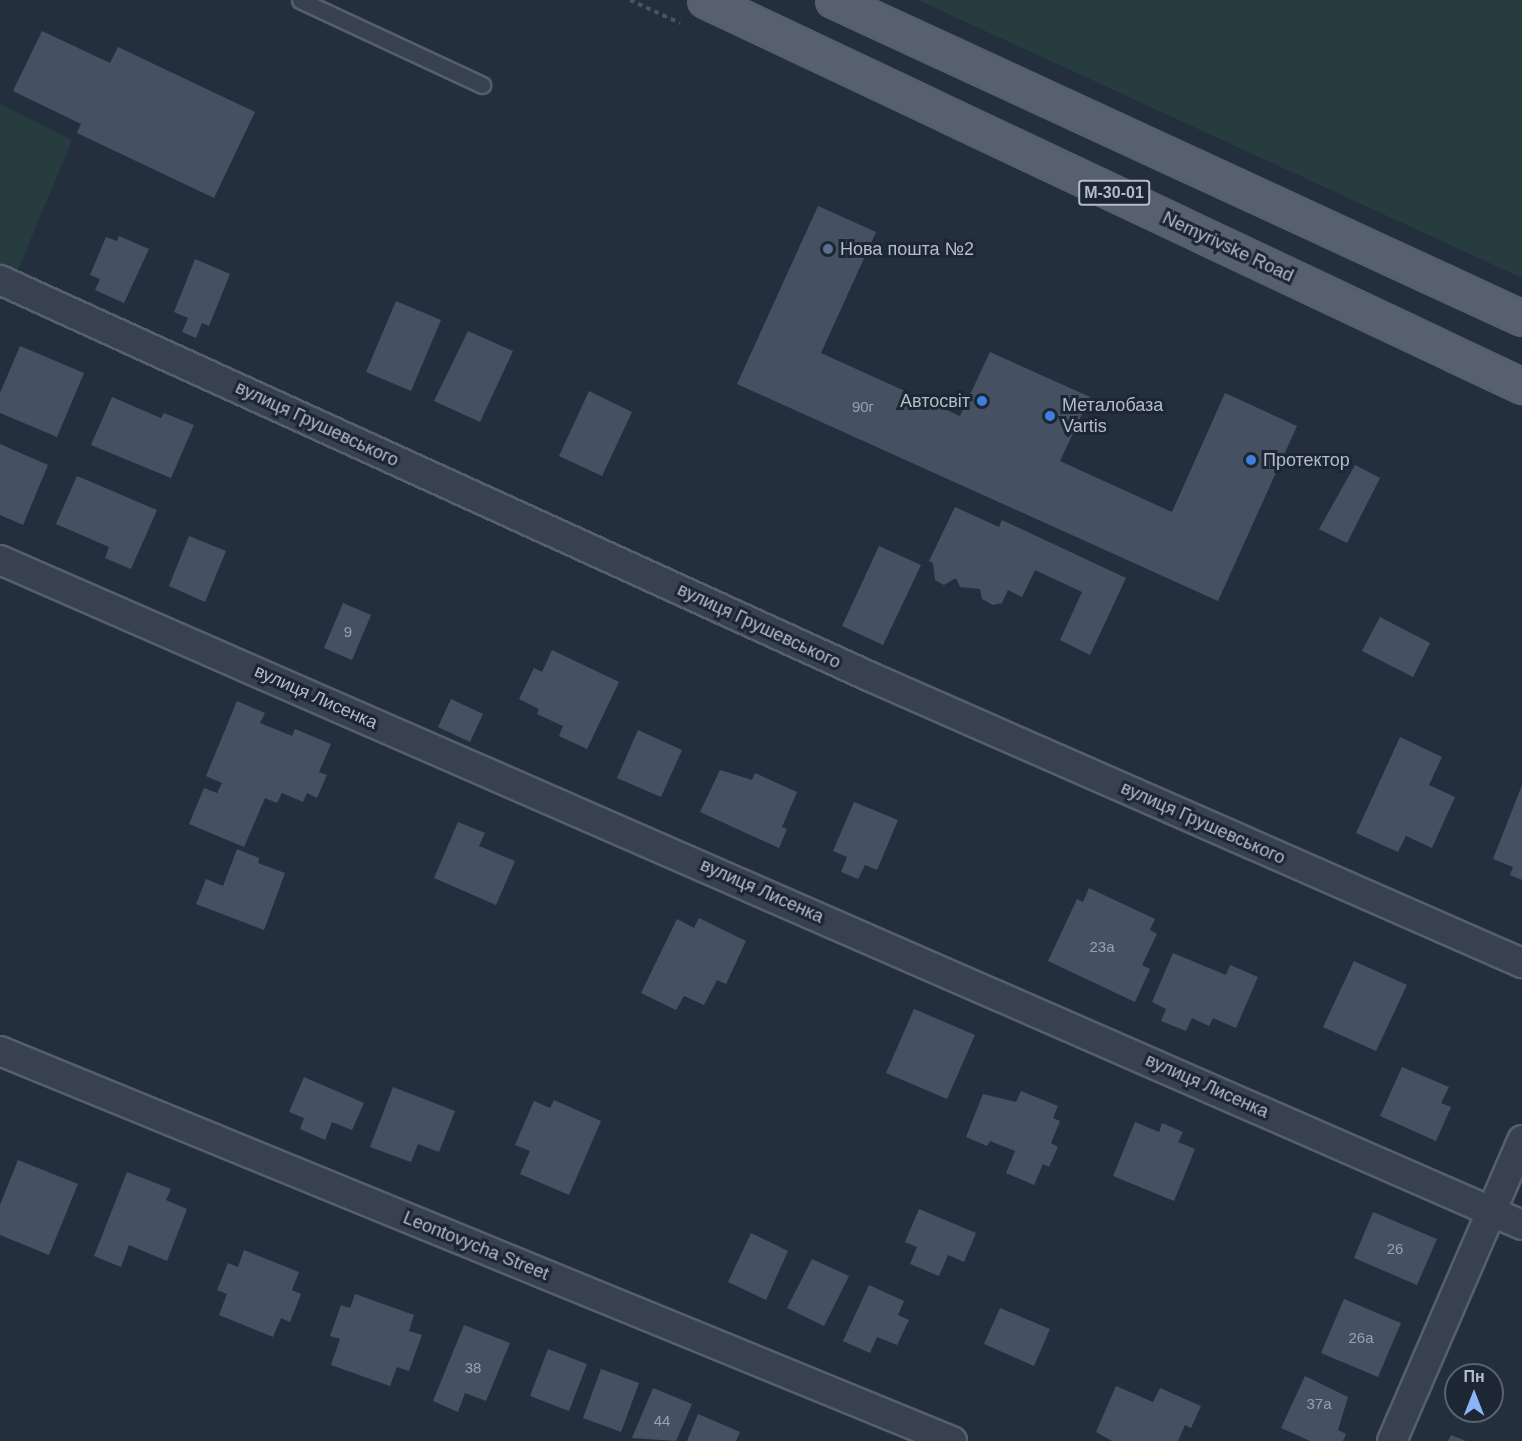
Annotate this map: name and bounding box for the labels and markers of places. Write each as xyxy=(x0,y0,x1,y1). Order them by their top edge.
place label: Нова пошта №2 xyxy=(840,238,974,260)
marker: Нова пошта №2 xyxy=(821,242,835,256)
place label: Автосвіт xyxy=(900,390,970,412)
marker: Автосвіт xyxy=(975,394,989,408)
place label: Металобаза Vartis xyxy=(1062,395,1163,438)
marker: Металобаза Vartis xyxy=(1043,409,1057,423)
place label: Протектор xyxy=(1263,449,1350,471)
marker: Протектор xyxy=(1244,453,1258,467)

